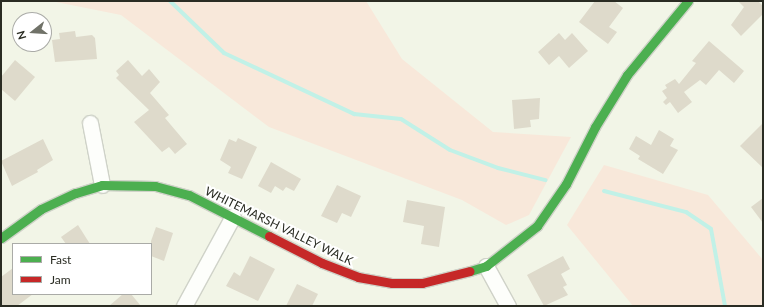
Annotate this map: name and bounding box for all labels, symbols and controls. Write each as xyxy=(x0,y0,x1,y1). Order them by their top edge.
north arrow xyxy=(12,12,52,52)
text: N xyxy=(14,29,28,41)
street label: WHITEMARSH VALLEY WALK xyxy=(202,184,356,268)
legend xyxy=(12,243,152,295)
text: Fast xyxy=(50,252,71,267)
text: Jam xyxy=(50,272,71,287)

